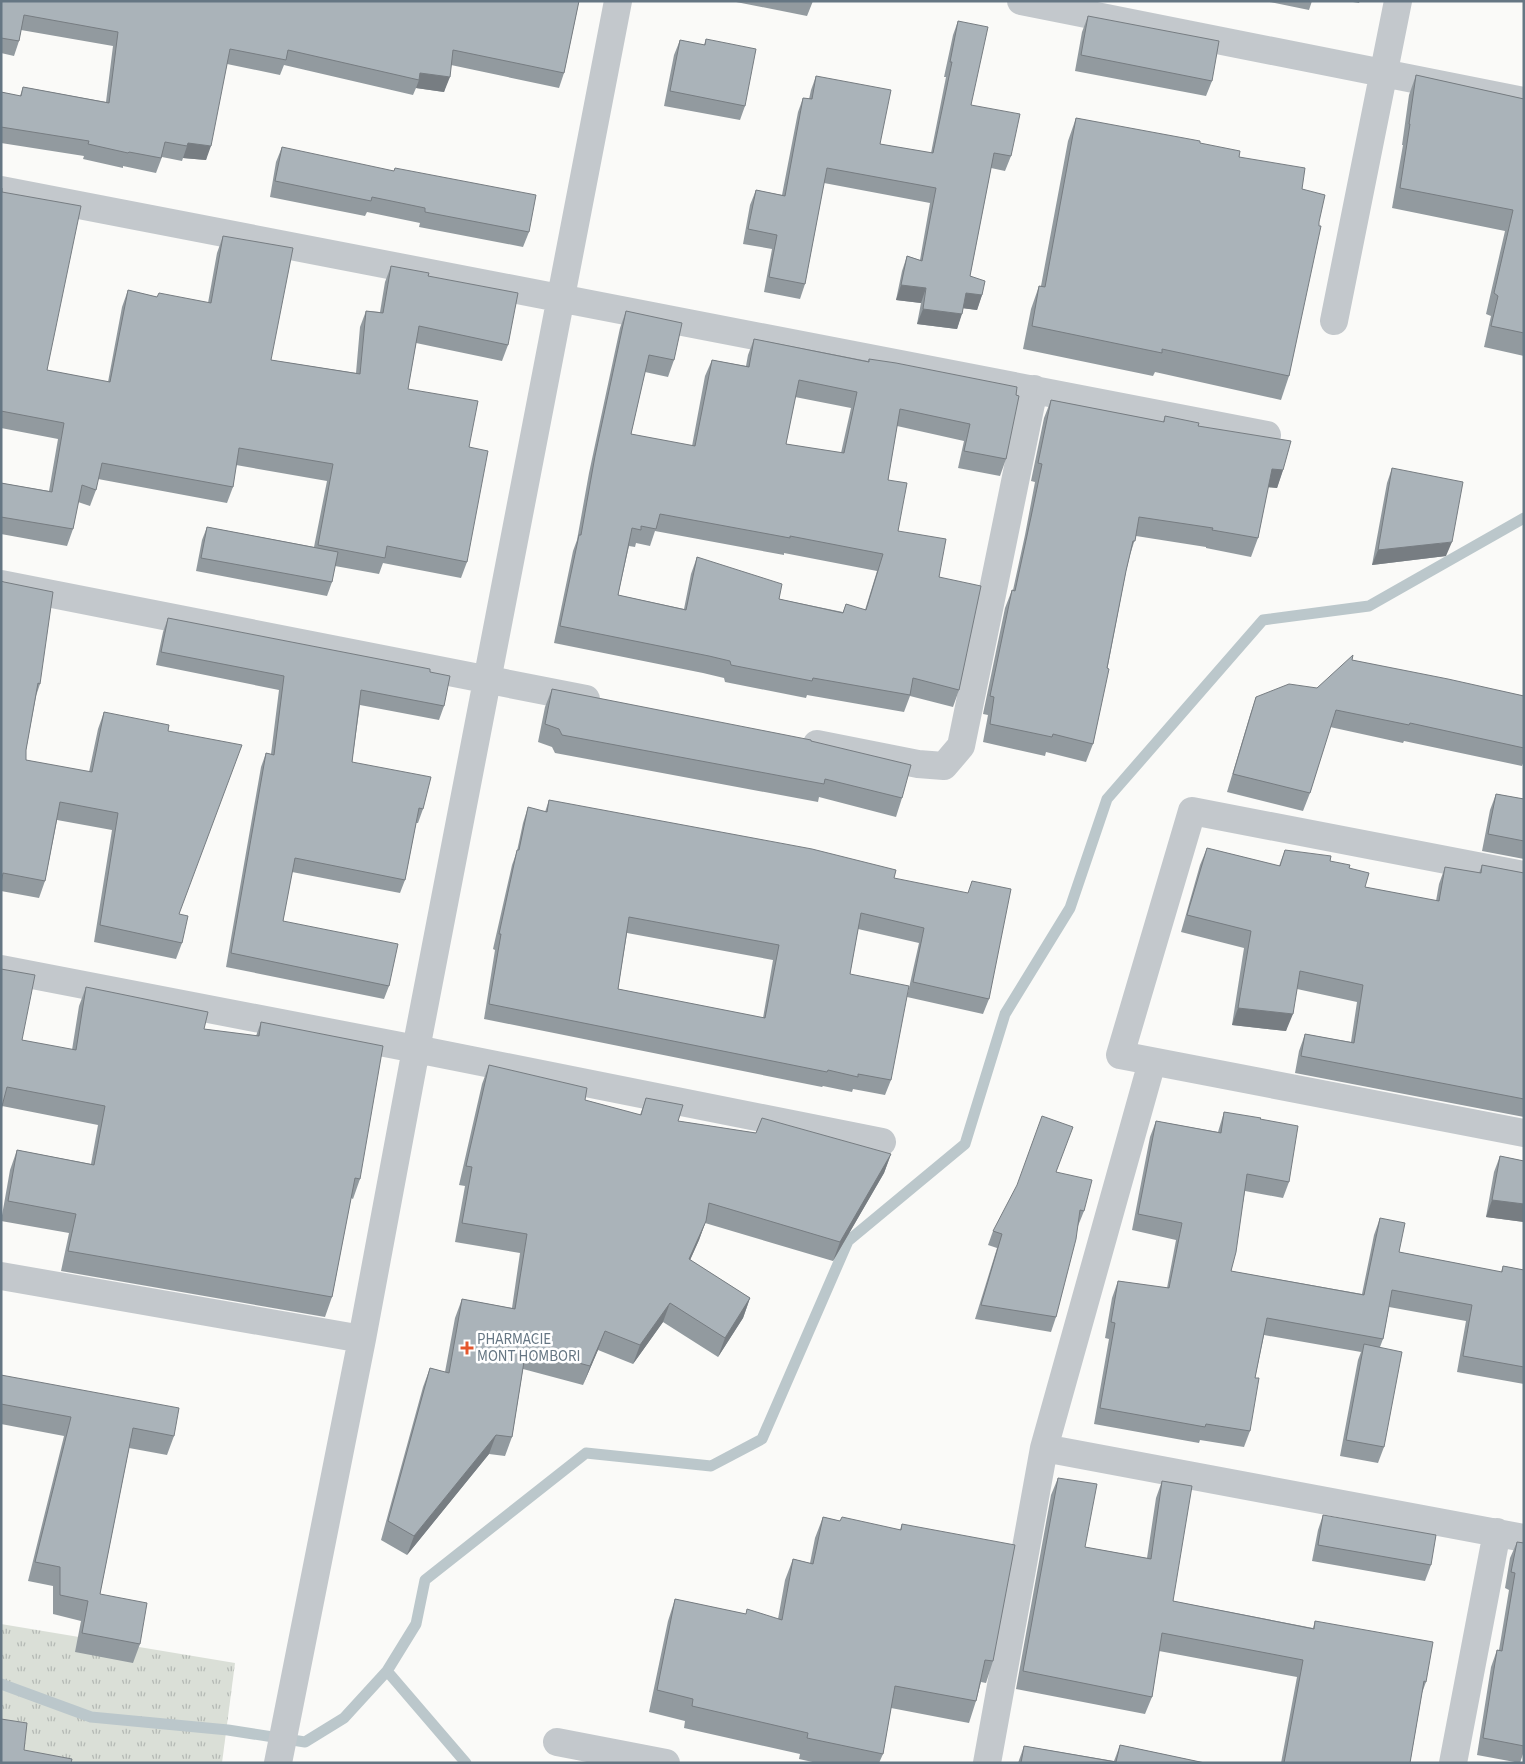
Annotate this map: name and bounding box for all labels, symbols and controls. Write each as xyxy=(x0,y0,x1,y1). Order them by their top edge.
place label: PHARMACIE MONT HOMBORI xyxy=(477,1329,581,1367)
marker: PHARMACIE MONT HOMBORI xyxy=(461,1342,473,1354)

